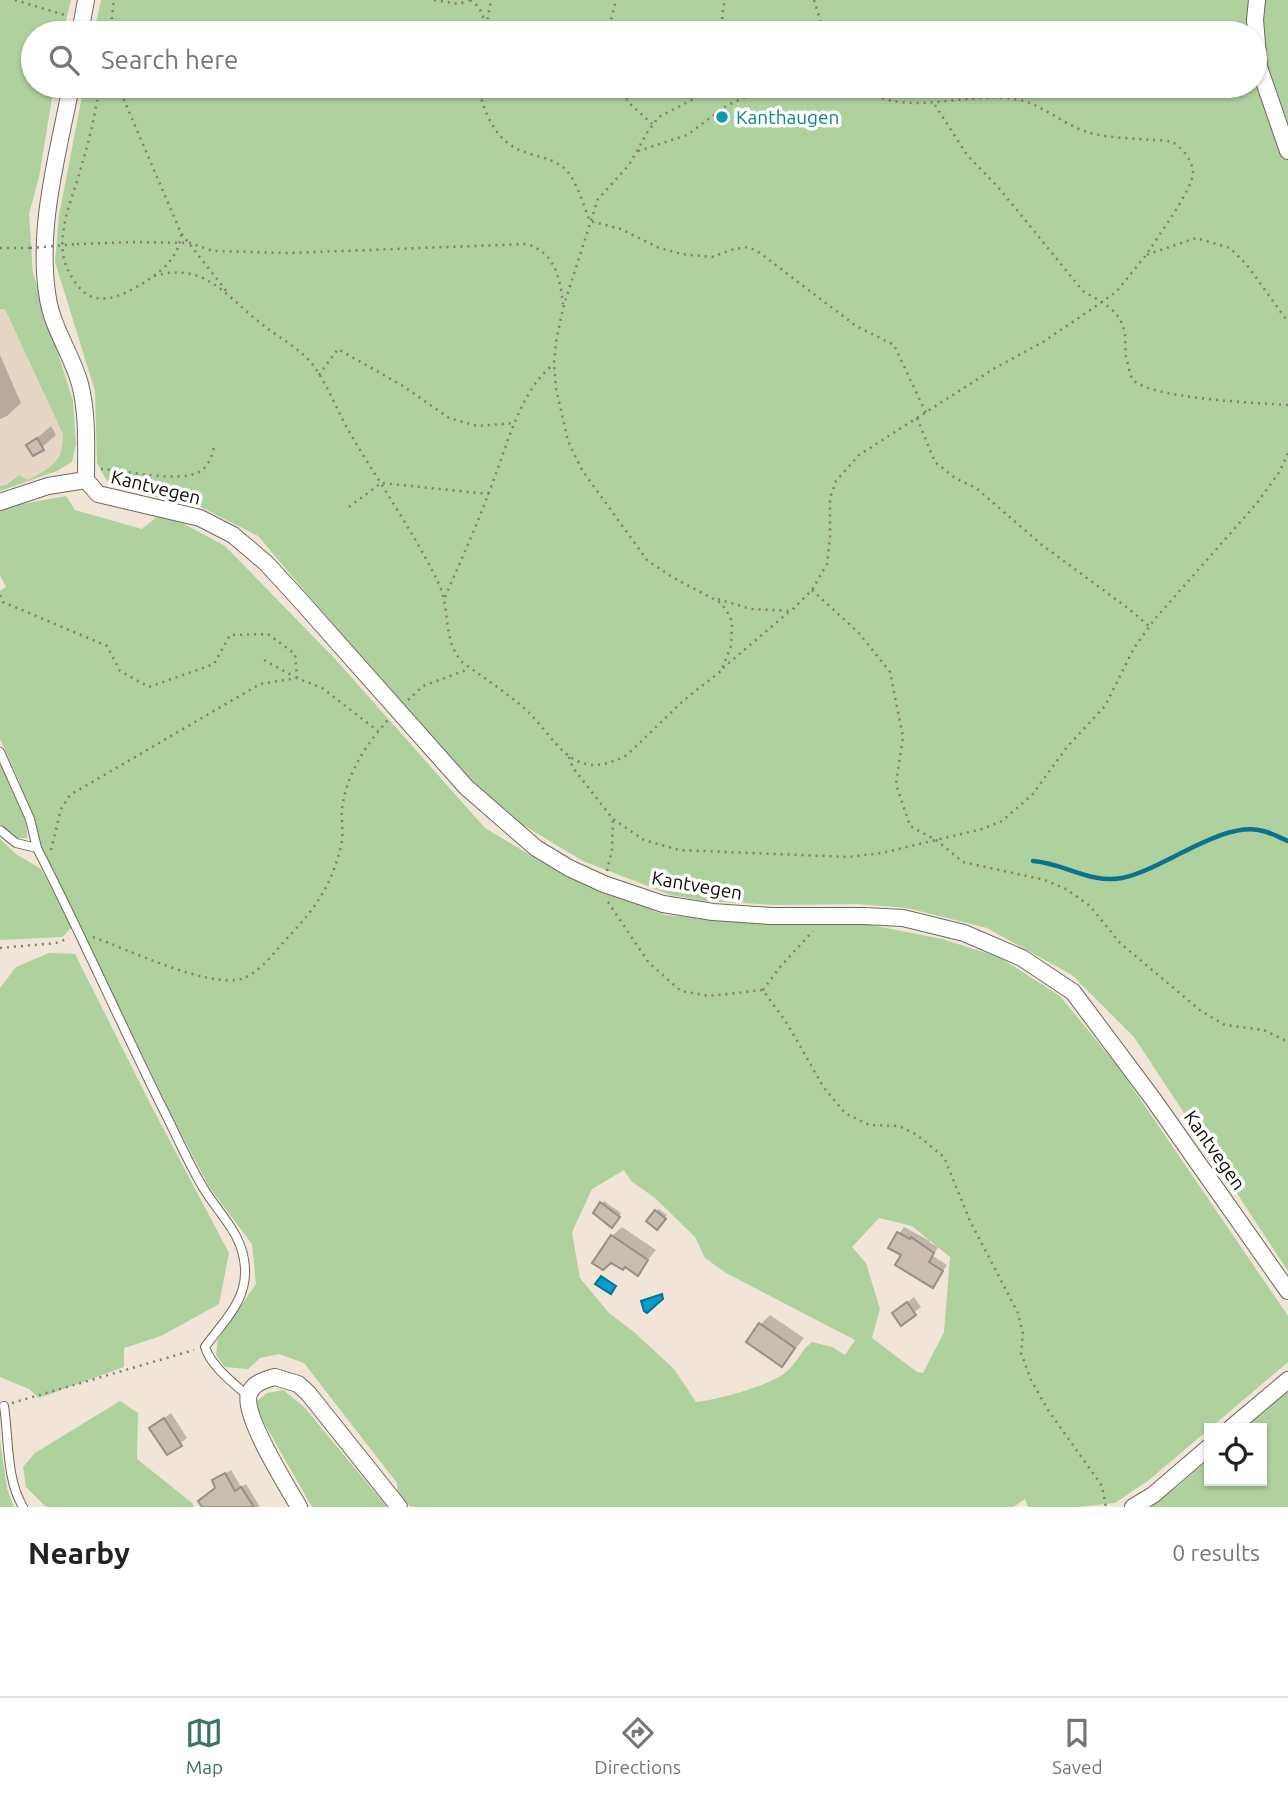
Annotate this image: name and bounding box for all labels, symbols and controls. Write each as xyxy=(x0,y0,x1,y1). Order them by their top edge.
search box xyxy=(21,21,1267,98)
icon: search xyxy=(45,41,83,79)
text: Search here xyxy=(101,45,238,74)
place label: Kanthaugen xyxy=(736,106,839,128)
marker: Kanthaugen xyxy=(714,109,730,125)
street label: Kantvegen xyxy=(109,465,203,509)
street label: Kantvegen xyxy=(650,866,744,904)
street label: Kantvegen xyxy=(1180,1106,1250,1194)
map controls xyxy=(1204,1423,1267,1486)
button: locate xyxy=(1204,1423,1267,1486)
text: Nearby xyxy=(28,1536,130,1570)
text: 0 results xyxy=(1172,1540,1260,1565)
tab: Map xyxy=(185,1714,223,1778)
tab: Directions xyxy=(594,1714,681,1778)
tab: Saved xyxy=(1052,1714,1103,1778)

